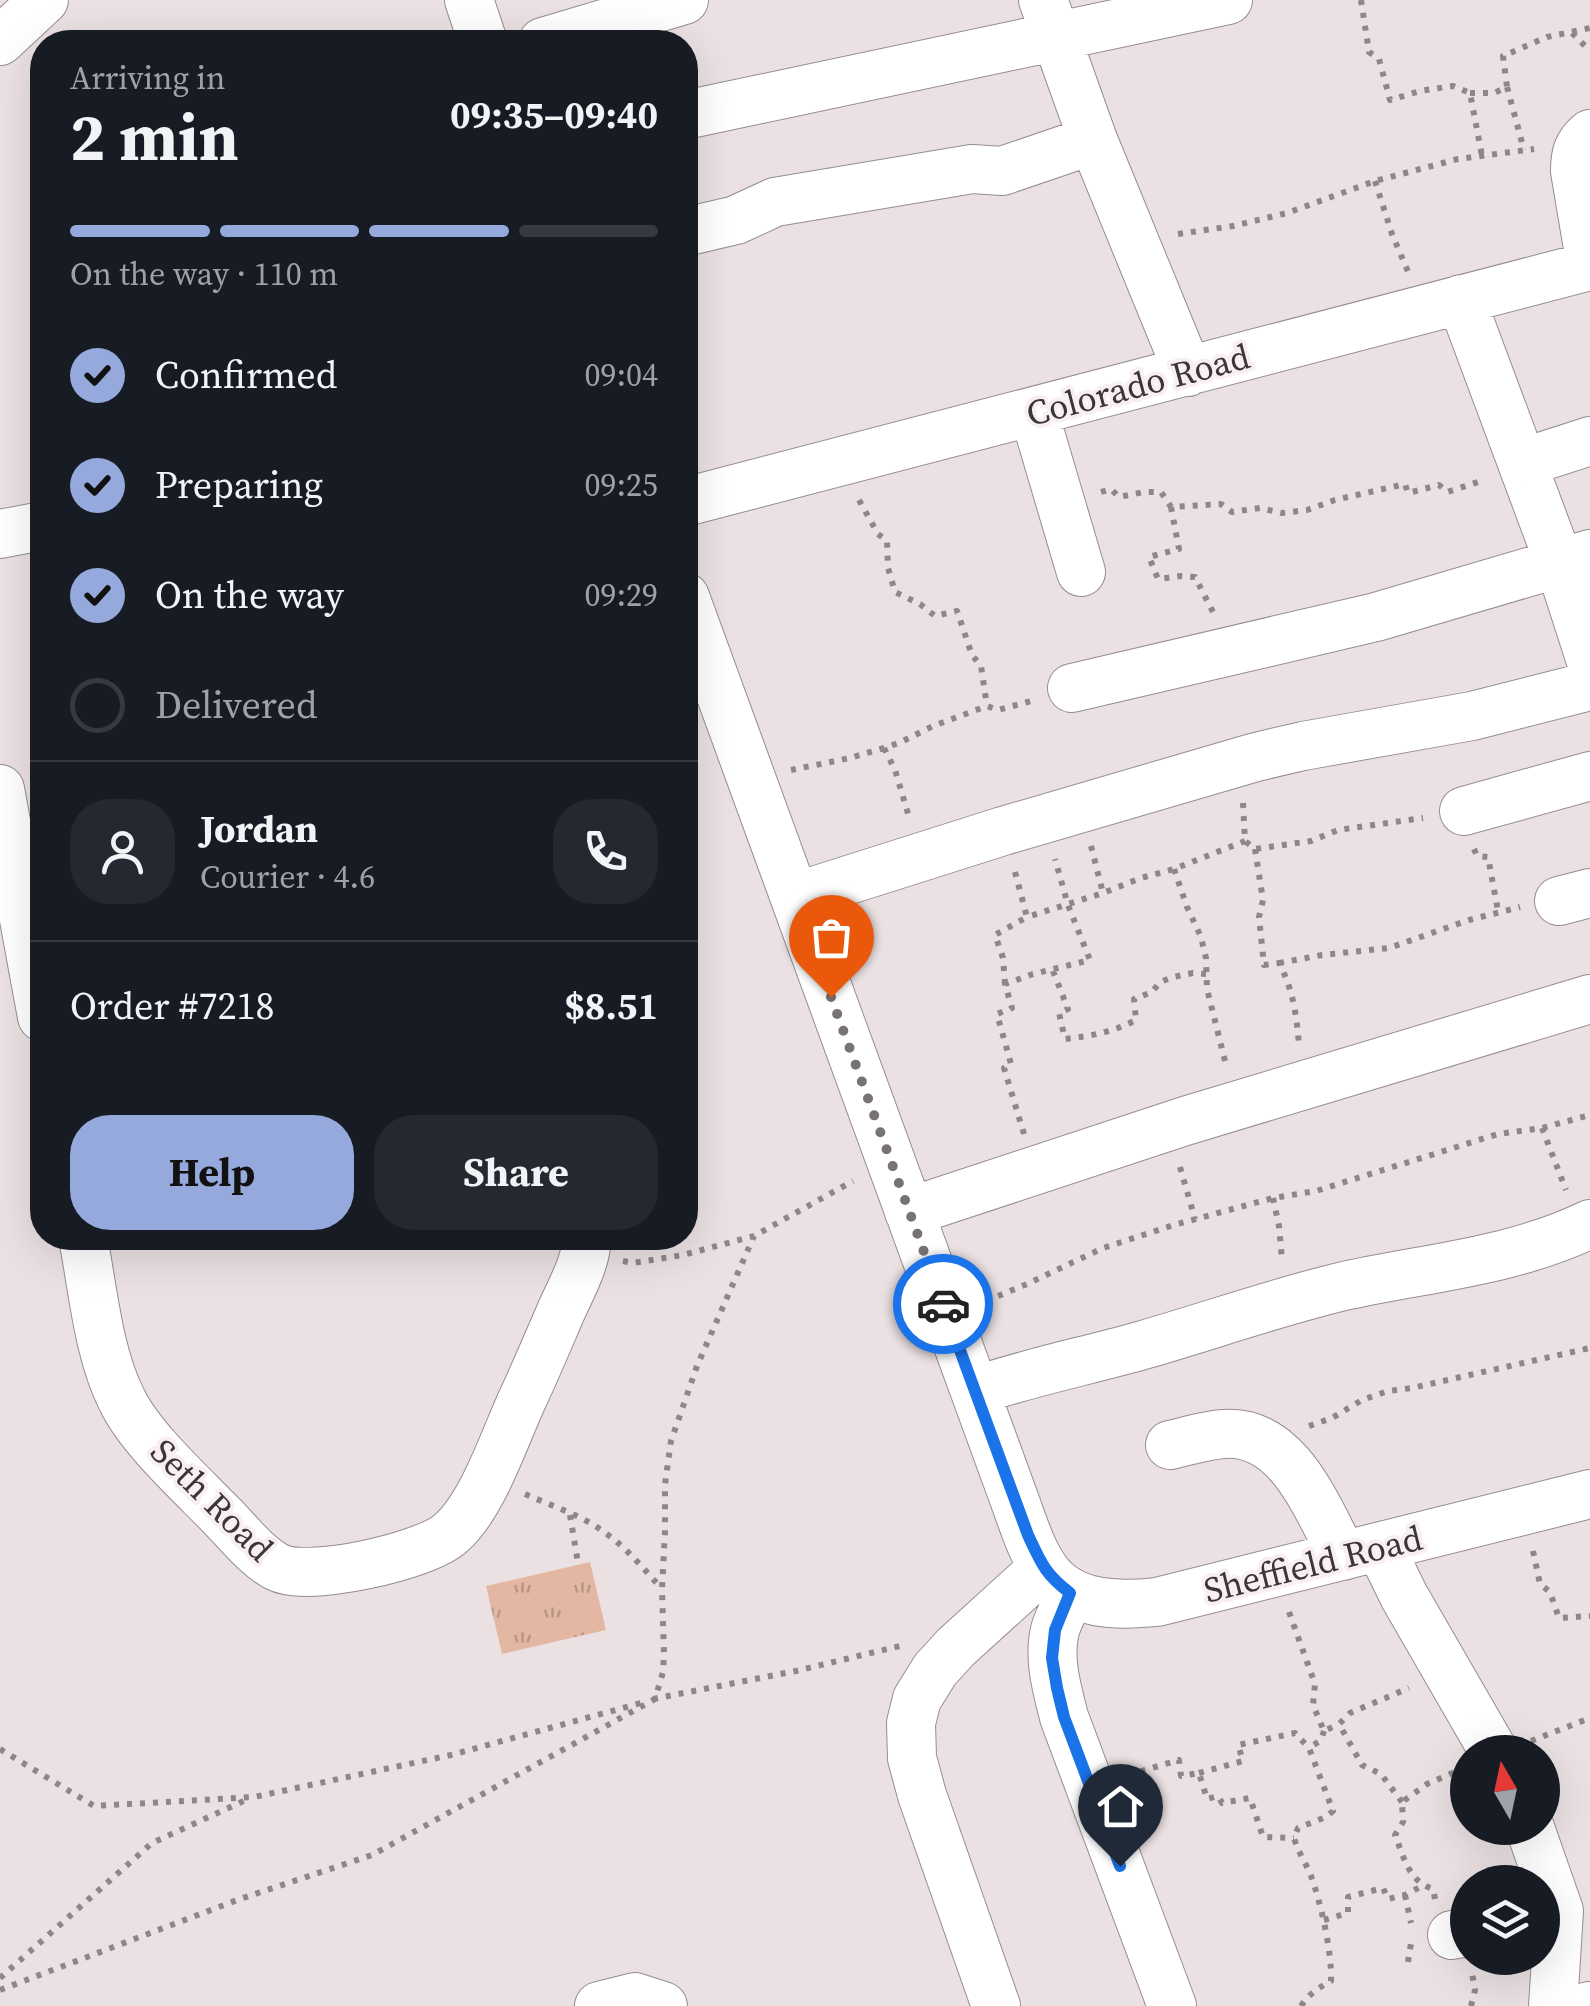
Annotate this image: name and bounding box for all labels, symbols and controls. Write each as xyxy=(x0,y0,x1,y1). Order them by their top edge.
text: Arriving in xyxy=(70,56,225,100)
text: 09:35–09:40 xyxy=(450,89,658,141)
text: 2 min xyxy=(70,93,239,182)
text: On the way · 110 m xyxy=(70,252,338,296)
street label: Colorado Road xyxy=(1021,332,1255,438)
icon: check xyxy=(70,348,125,403)
text: Confirmed xyxy=(155,349,337,401)
text: 09:04 xyxy=(584,353,658,397)
icon: check xyxy=(70,458,125,513)
text: Preparing xyxy=(155,459,323,511)
text: 09:25 xyxy=(584,463,658,507)
icon: check xyxy=(70,568,125,623)
text: On the way xyxy=(155,569,344,621)
text: 09:29 xyxy=(584,573,658,617)
text: Delivered xyxy=(155,679,318,731)
button: person xyxy=(70,799,175,904)
button: phone xyxy=(553,799,658,904)
text: Jordan xyxy=(200,803,318,855)
text: Courier · 4.6 xyxy=(200,855,375,899)
pin xyxy=(789,895,874,998)
icon: bag xyxy=(804,910,859,965)
text: Order #7218 xyxy=(70,980,274,1032)
text: $8.51 xyxy=(564,980,658,1032)
button: Help xyxy=(70,1115,354,1230)
button: Share xyxy=(374,1115,658,1230)
courier xyxy=(893,1254,993,1354)
icon: car xyxy=(916,1277,971,1332)
street label: Seth Road xyxy=(140,1428,284,1572)
street label: Sheffield Road xyxy=(1199,1514,1427,1614)
north arrow xyxy=(1450,1735,1560,1845)
map controls xyxy=(1450,1735,1560,1975)
pin xyxy=(1078,1764,1163,1867)
icon: home xyxy=(1093,1779,1148,1834)
button: layers xyxy=(1450,1865,1560,1975)

